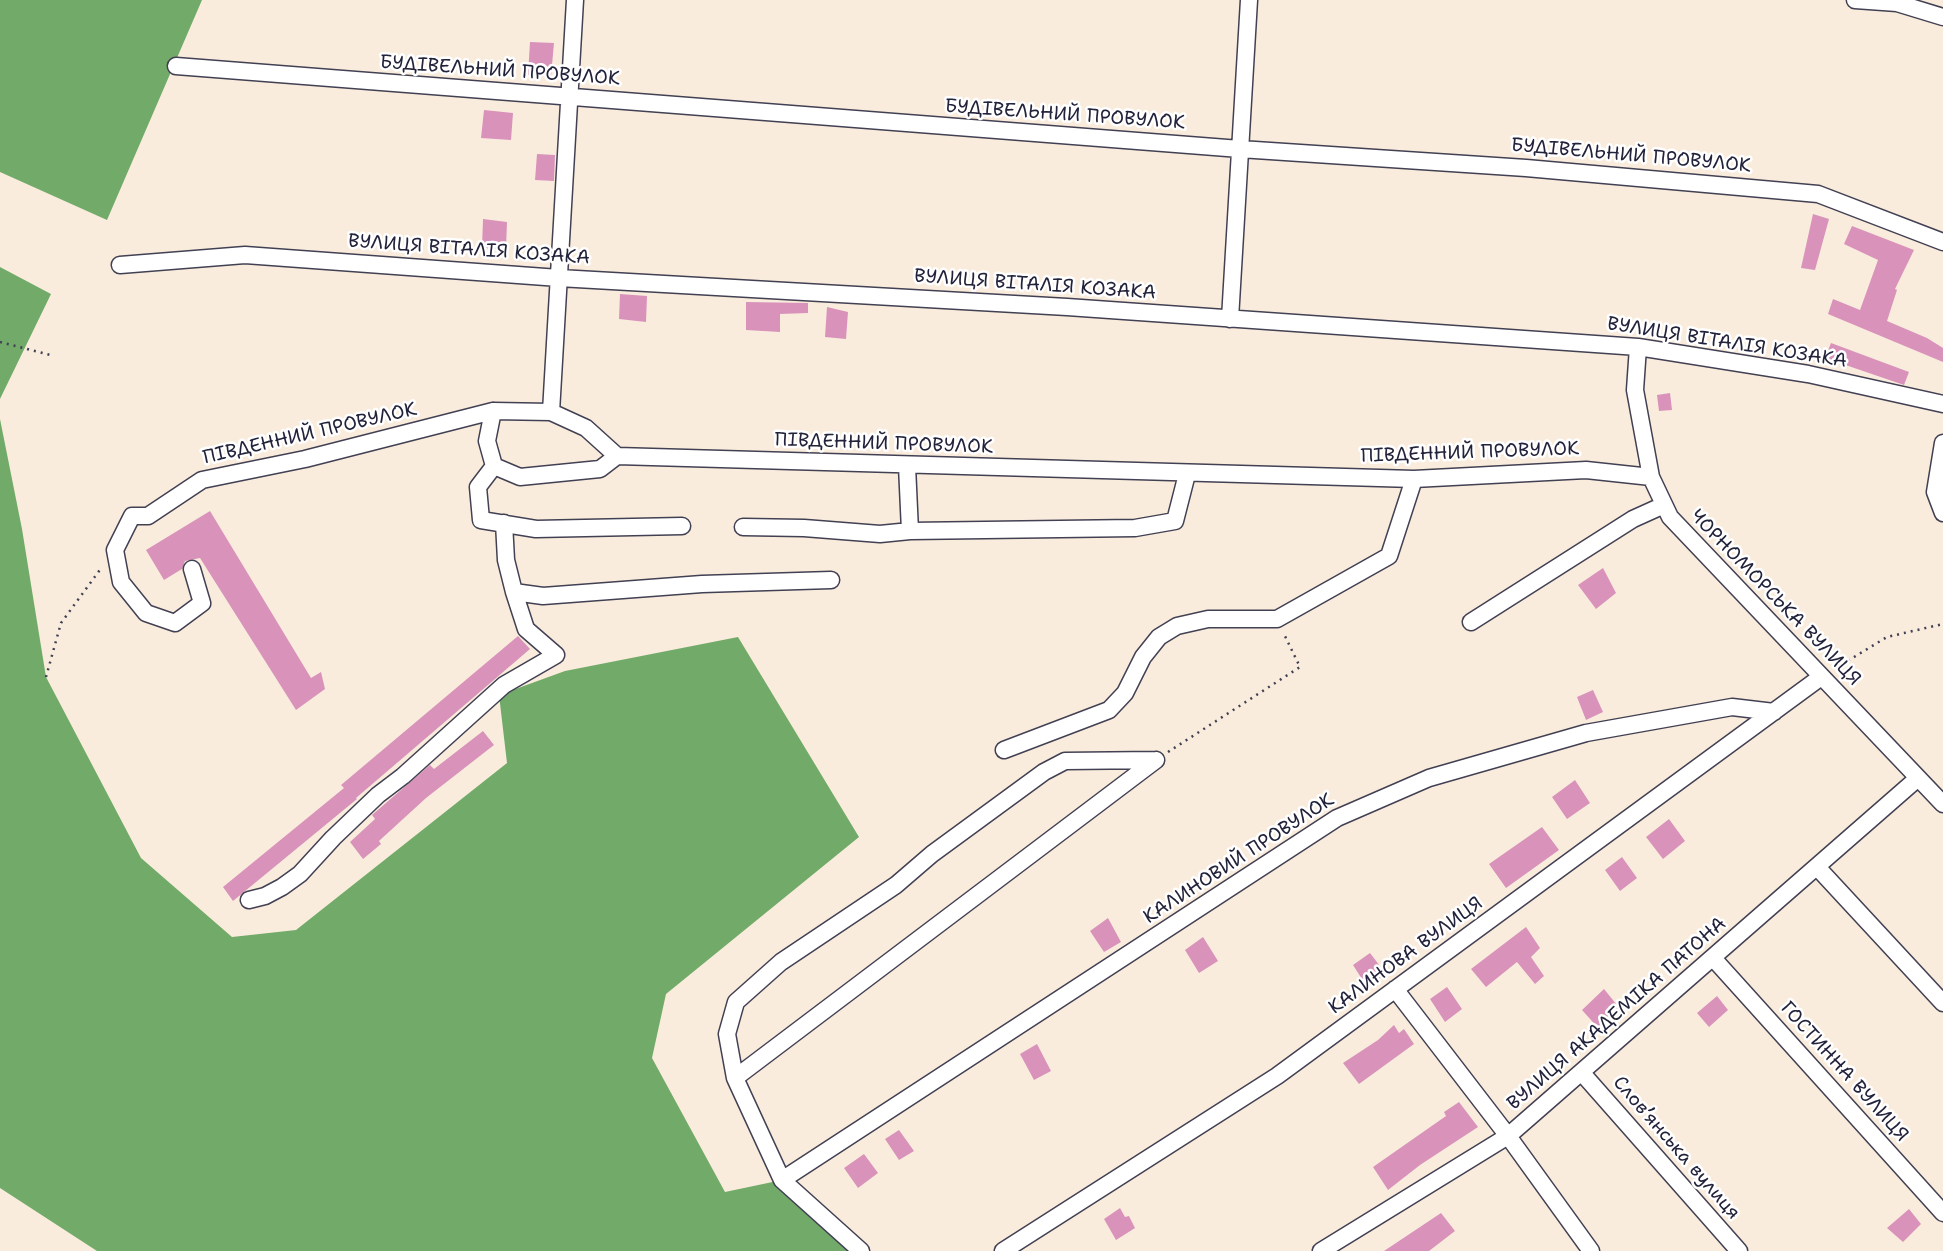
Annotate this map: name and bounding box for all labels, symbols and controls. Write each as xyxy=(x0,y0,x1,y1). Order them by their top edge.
street label: БУДІВЕЛЬНИЙ ПРОВУЛОК xyxy=(379,51,621,91)
street label: БУДІВЕЛЬНИЙ ПРОВУЛОК xyxy=(944,95,1186,135)
street label: БУДІВЕЛЬНИЙ ПРОВУЛОК xyxy=(1510,134,1752,178)
street label: ВУЛИЦЯ ВІТАЛІЯ КОЗАКА xyxy=(347,230,591,270)
street label: ВУЛИЦЯ ВІТАЛІЯ КОЗАКА xyxy=(913,265,1157,305)
street label: ВУЛИЦЯ ВІТАЛІЯ КОЗАКА xyxy=(1606,313,1848,373)
street label: ПІВДЕННИЙ ПРОВУЛОК xyxy=(201,398,419,470)
street label: ПІВДЕННИЙ ПРОВУЛОК xyxy=(774,429,994,459)
street label: ПІВДЕННИЙ ПРОВУЛОК xyxy=(1360,438,1580,468)
street label: ЧОРНОМОРСЬКА ВУЛИЦЯ xyxy=(1685,505,1865,691)
street label: КАЛИНОВИЙ ПРОВУЛОК xyxy=(1140,789,1338,929)
street label: КАЛИНОВА ВУЛИЦЯ xyxy=(1325,892,1487,1020)
street label: ВУЛИЦЯ АКАДЕМІКА ПАТОНА xyxy=(1503,913,1731,1115)
street label: ГОСТИННА ВУЛИЦЯ xyxy=(1775,997,1913,1147)
street label: Словʼянська вулиця xyxy=(1608,1072,1744,1224)

